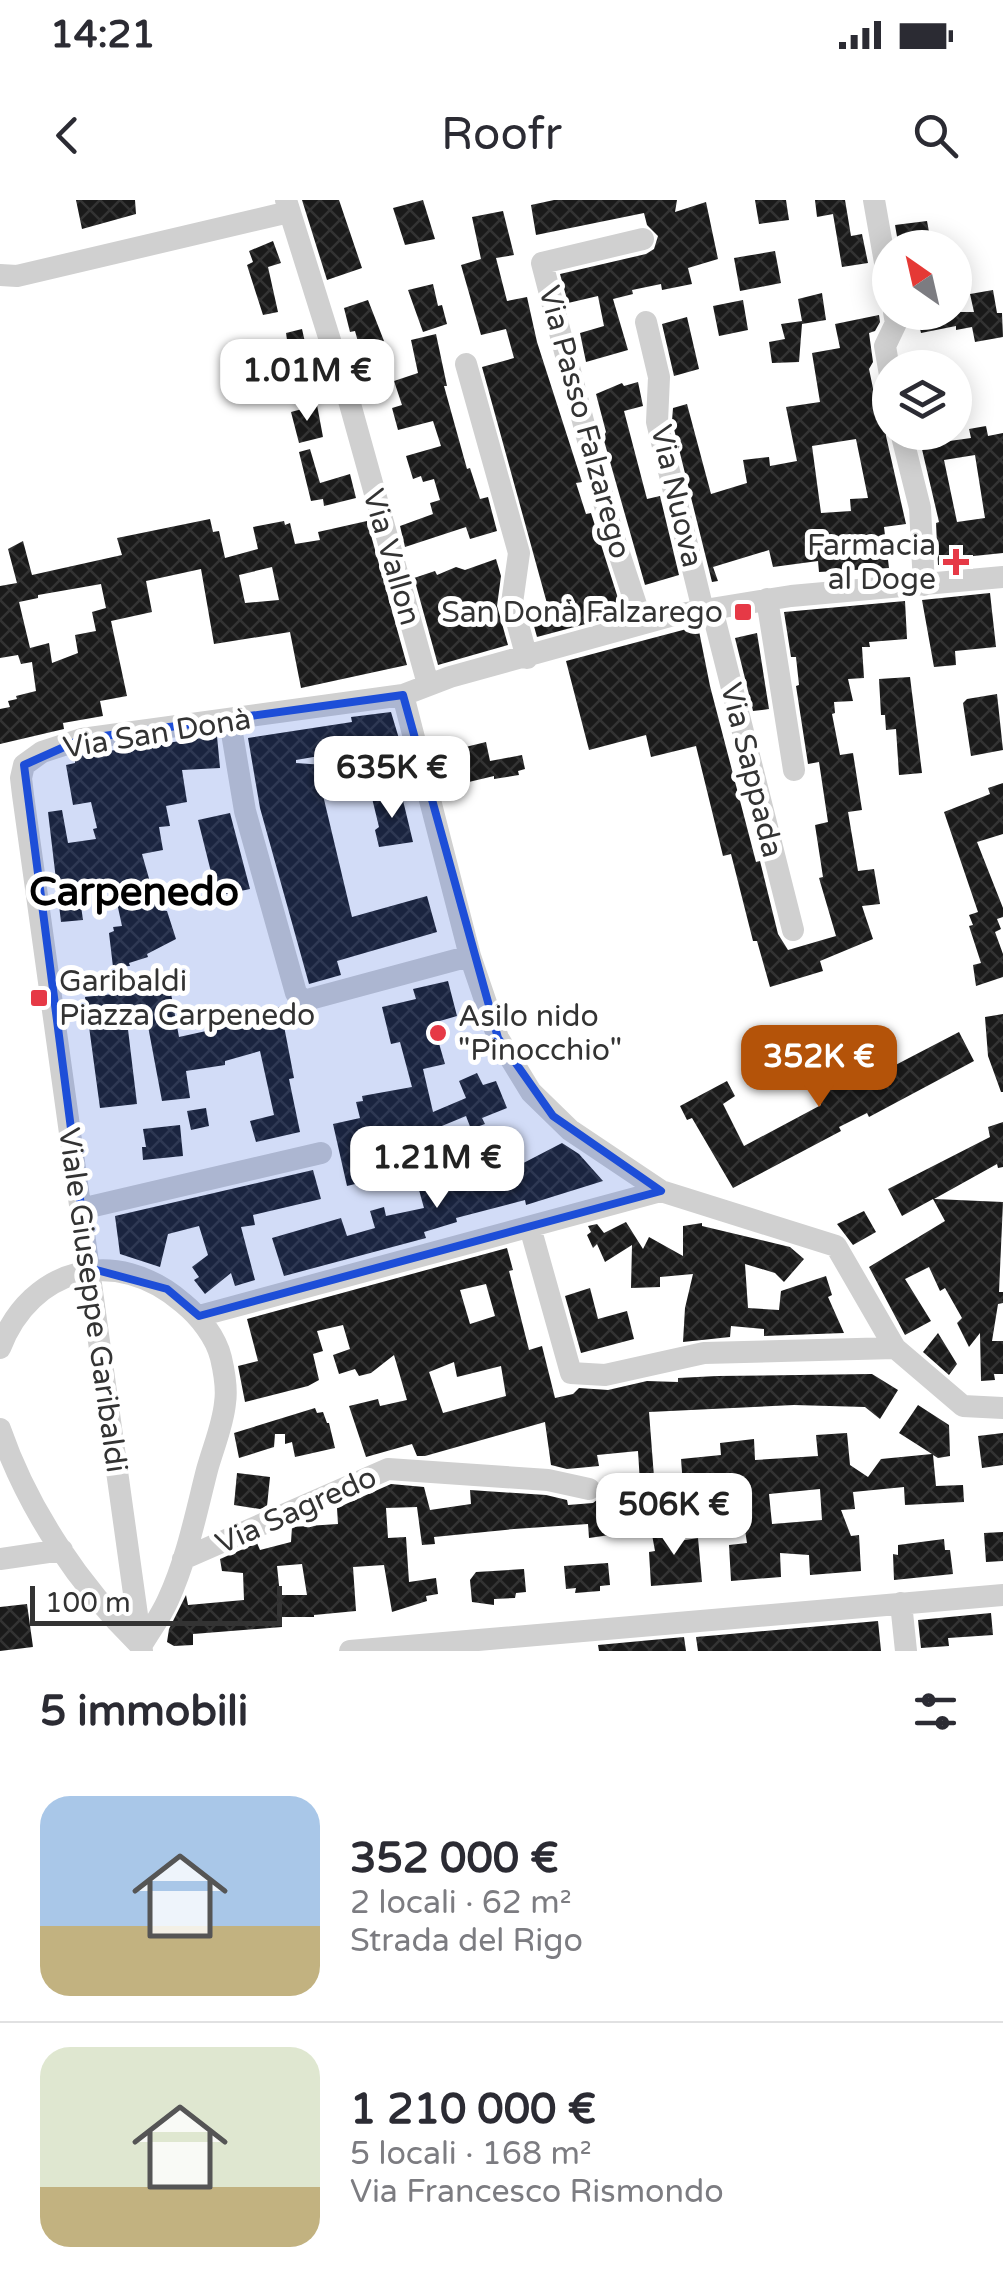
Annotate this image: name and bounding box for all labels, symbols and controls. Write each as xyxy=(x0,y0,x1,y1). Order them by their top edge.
text: 14:21 xyxy=(50,12,155,58)
icon: back xyxy=(40,108,95,163)
text: Roofr xyxy=(441,108,562,162)
icon: search xyxy=(908,108,963,163)
north arrow xyxy=(872,230,972,330)
map controls xyxy=(872,230,972,450)
street label: Via Passo Falzarego xyxy=(530,282,639,563)
pin: 1.01M € xyxy=(215,339,399,424)
button: layers xyxy=(872,350,972,450)
text: 1.01M € xyxy=(242,352,372,390)
street label: Via Nuova xyxy=(642,421,711,571)
street label: Via Vallon xyxy=(354,485,429,630)
place label: Farmacia al Doge xyxy=(807,527,936,598)
marker: Farmacia al Doge xyxy=(945,551,967,573)
place label: San Donà Falzarego xyxy=(441,594,723,631)
marker: San Donà Falzarego xyxy=(732,601,754,623)
street label: Via Sappada xyxy=(712,679,791,861)
street label: Via San Donà xyxy=(61,700,254,767)
pin: 635K € xyxy=(311,736,473,821)
text: 635K € xyxy=(336,749,448,787)
district label: Carpenedo xyxy=(29,868,239,916)
place label: Garibaldi Piazza Carpenedo xyxy=(59,963,315,1034)
marker: Garibaldi Piazza Carpenedo xyxy=(28,987,50,1009)
place label: Asilo nido "Pinocchio" xyxy=(458,998,622,1069)
marker: Asilo nido "Pinocchio" xyxy=(427,1022,449,1044)
pin: 352K € xyxy=(738,1025,900,1110)
text: 352K € xyxy=(763,1038,875,1076)
street label: Viale Giuseppe Garibaldi xyxy=(50,1125,135,1475)
pin: 1.21M € xyxy=(345,1126,529,1211)
text: 1.21M € xyxy=(372,1139,502,1177)
street label: Via Sagredo xyxy=(210,1459,382,1562)
pin: 506K € xyxy=(593,1473,755,1558)
text: 506K € xyxy=(618,1486,730,1524)
scale bar xyxy=(30,1581,282,1626)
text: 100 m xyxy=(45,1586,131,1620)
icon: filters xyxy=(908,1684,963,1739)
text: 5 immobili xyxy=(40,1686,248,1737)
text: 352 000 € xyxy=(350,1833,559,1884)
icon: home xyxy=(120,1836,240,1956)
text: 2 locali · 62 m² xyxy=(350,1884,572,1922)
text: Strada del Rigo xyxy=(350,1922,583,1960)
text: 1 210 000 € xyxy=(350,2084,596,2135)
icon: home xyxy=(120,2087,240,2207)
text: 5 locali · 168 m² xyxy=(350,2135,592,2173)
text: Via Francesco Rismondo xyxy=(350,2173,724,2211)

